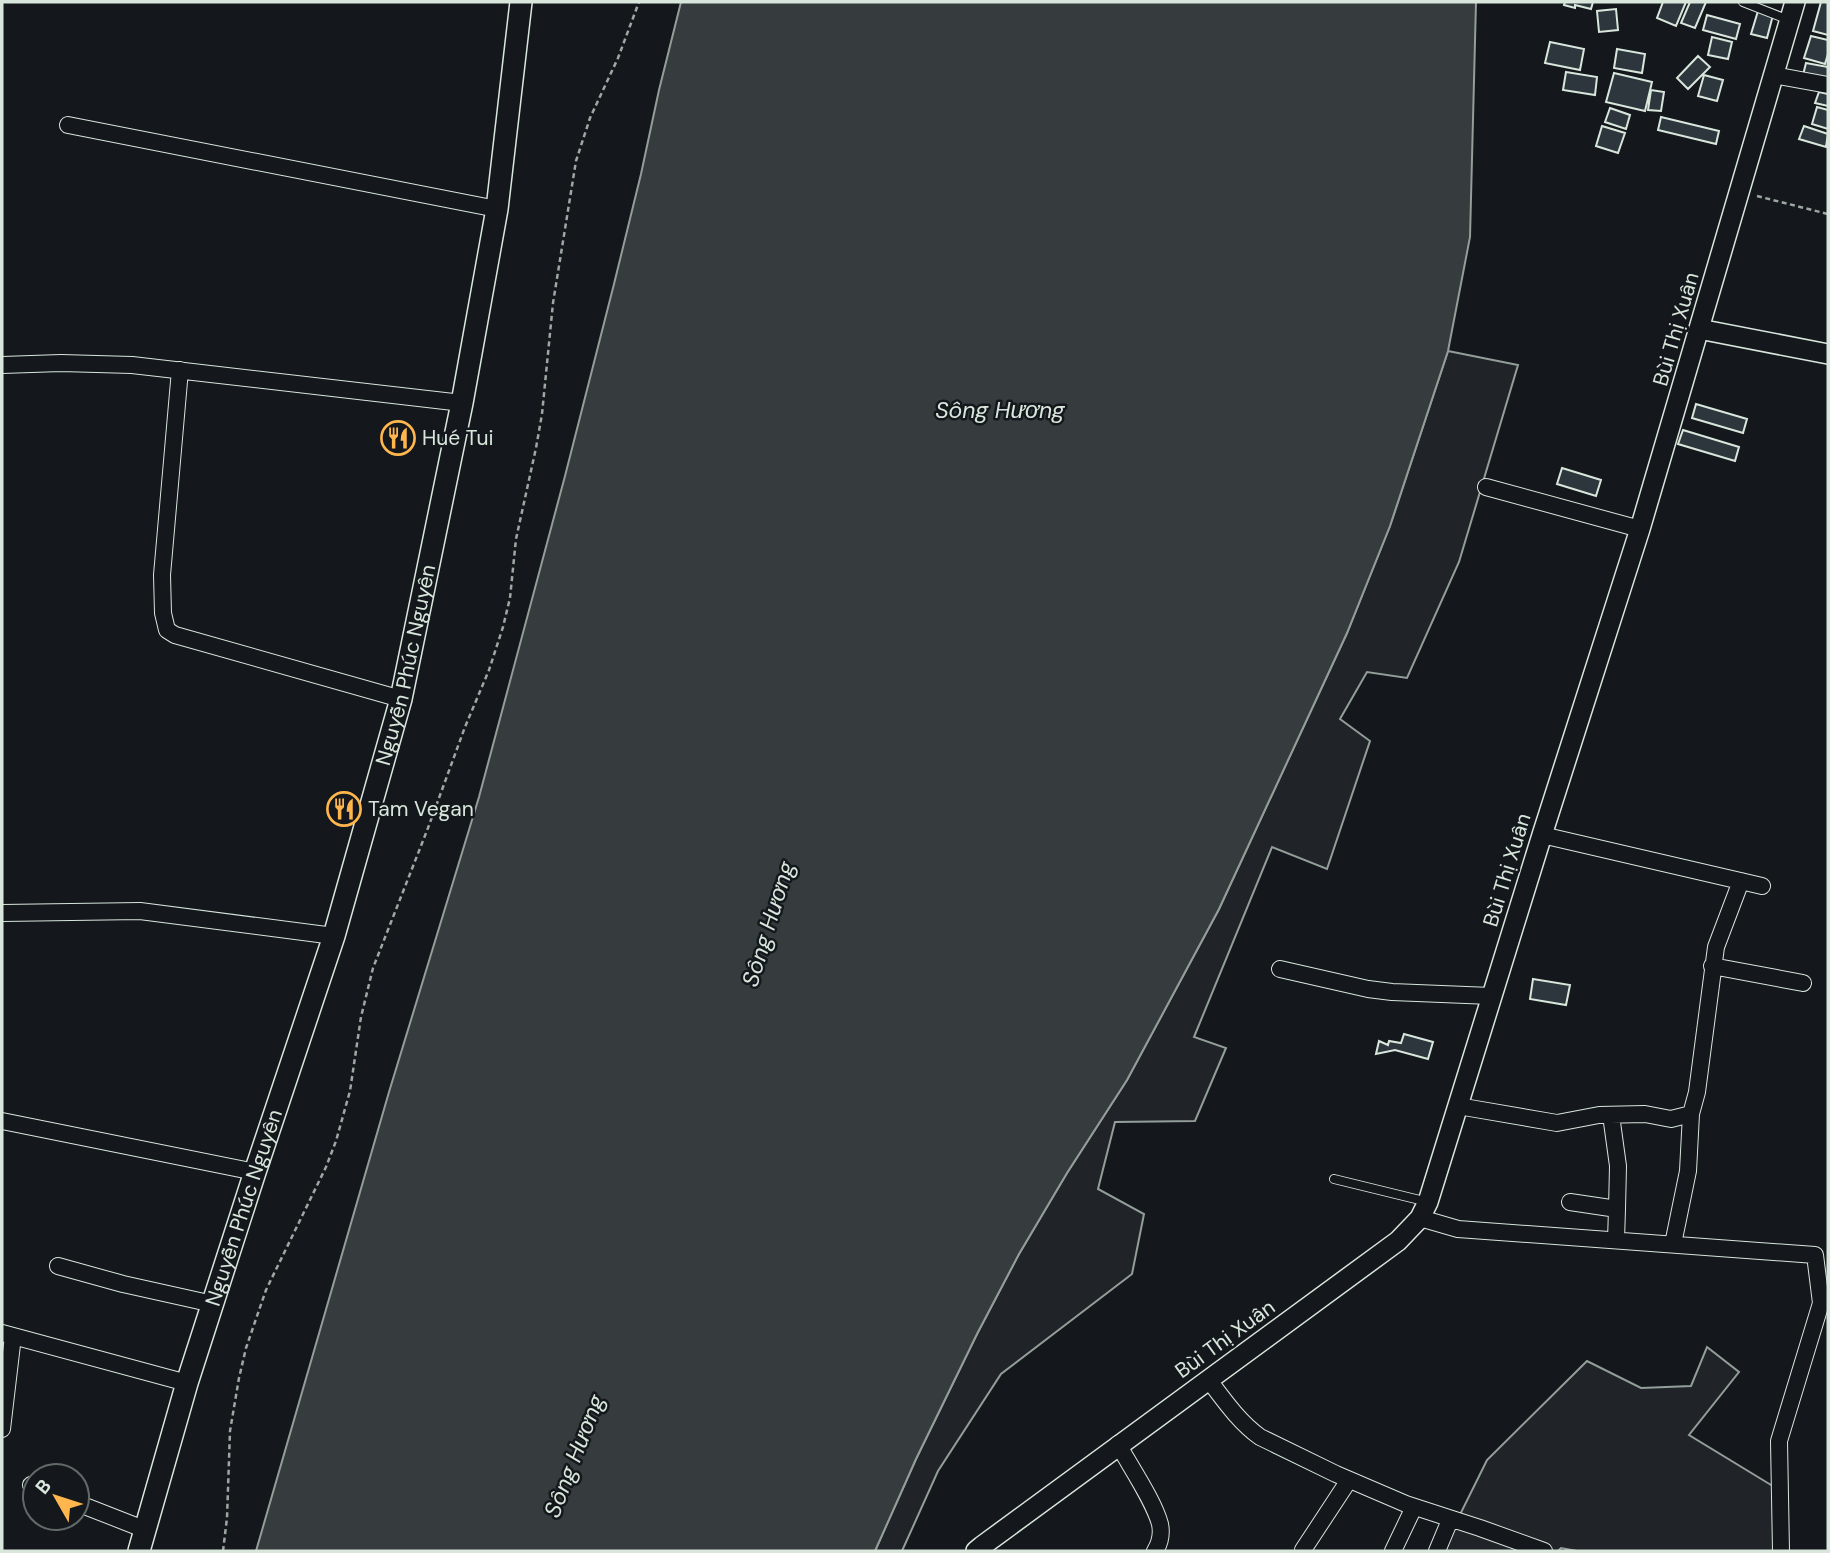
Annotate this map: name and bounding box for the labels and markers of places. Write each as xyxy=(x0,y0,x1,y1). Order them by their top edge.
restaurant icon: Hué Tui xyxy=(379,419,417,457)
place label: Hué Tui xyxy=(422,424,494,452)
restaurant icon: Tam Vegan xyxy=(325,790,363,828)
place label: Tam Vegan xyxy=(368,795,474,823)

